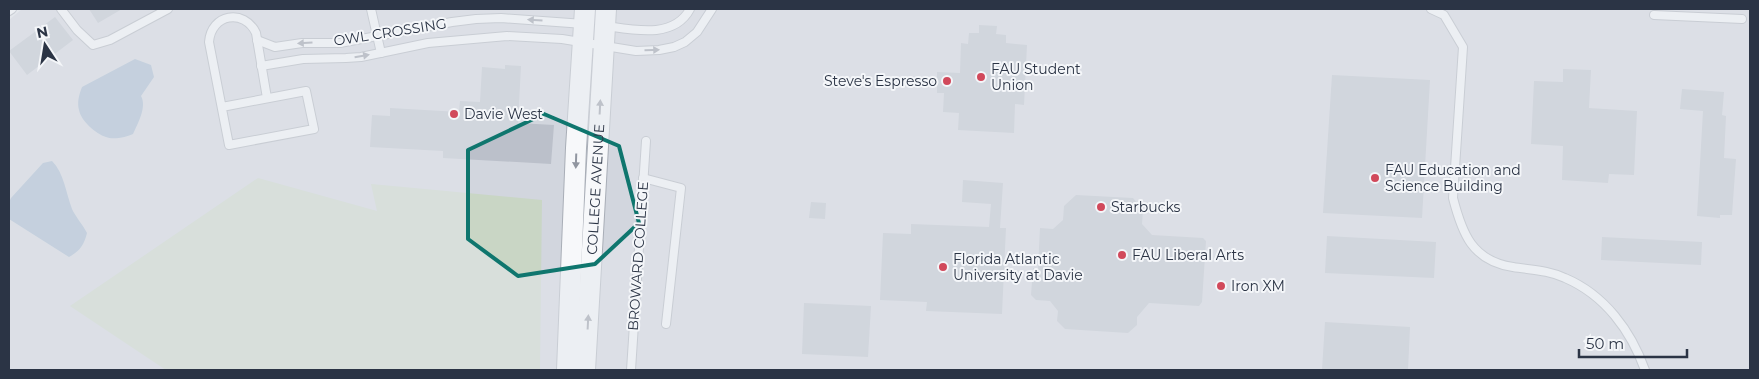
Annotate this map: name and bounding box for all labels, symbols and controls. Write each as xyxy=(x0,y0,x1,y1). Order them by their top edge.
street label: OWL CROSSING xyxy=(332,14,448,50)
one-way arrow xyxy=(527,16,543,24)
north arrow xyxy=(20,20,70,70)
text: N xyxy=(35,22,50,42)
one-way arrow xyxy=(296,40,312,48)
one-way arrow xyxy=(644,46,660,54)
one-way arrow xyxy=(354,52,370,60)
place label: FAU Student Union xyxy=(991,60,1081,94)
marker: FAU Student Union xyxy=(975,71,987,83)
place label: Steve's Espresso xyxy=(824,72,937,90)
marker: Steve's Espresso xyxy=(941,75,953,87)
one-way arrow xyxy=(596,99,604,115)
place label: Davie West xyxy=(464,105,543,123)
marker: Davie West xyxy=(448,108,460,120)
street label: COLLEGE AVENUE xyxy=(583,123,608,255)
one-way arrow xyxy=(571,153,579,169)
place label: FAU Education and Science Building xyxy=(1385,161,1521,195)
marker: FAU Education and Science Building xyxy=(1369,172,1381,184)
street label: BROWARD COLLEGE xyxy=(624,181,652,331)
place label: Starbucks xyxy=(1111,198,1181,216)
marker: Starbucks xyxy=(1095,201,1107,213)
place label: FAU Liberal Arts xyxy=(1132,246,1244,264)
marker: FAU Liberal Arts xyxy=(1116,249,1128,261)
place label: Florida Atlantic University at Davie xyxy=(953,250,1083,284)
marker: Florida Atlantic University at Davie xyxy=(937,261,949,273)
place label: Iron XM xyxy=(1231,277,1285,295)
marker: Iron XM xyxy=(1215,280,1227,292)
one-way arrow xyxy=(584,313,592,329)
scale bar xyxy=(1579,326,1686,358)
text: 50 m xyxy=(1586,334,1624,353)

